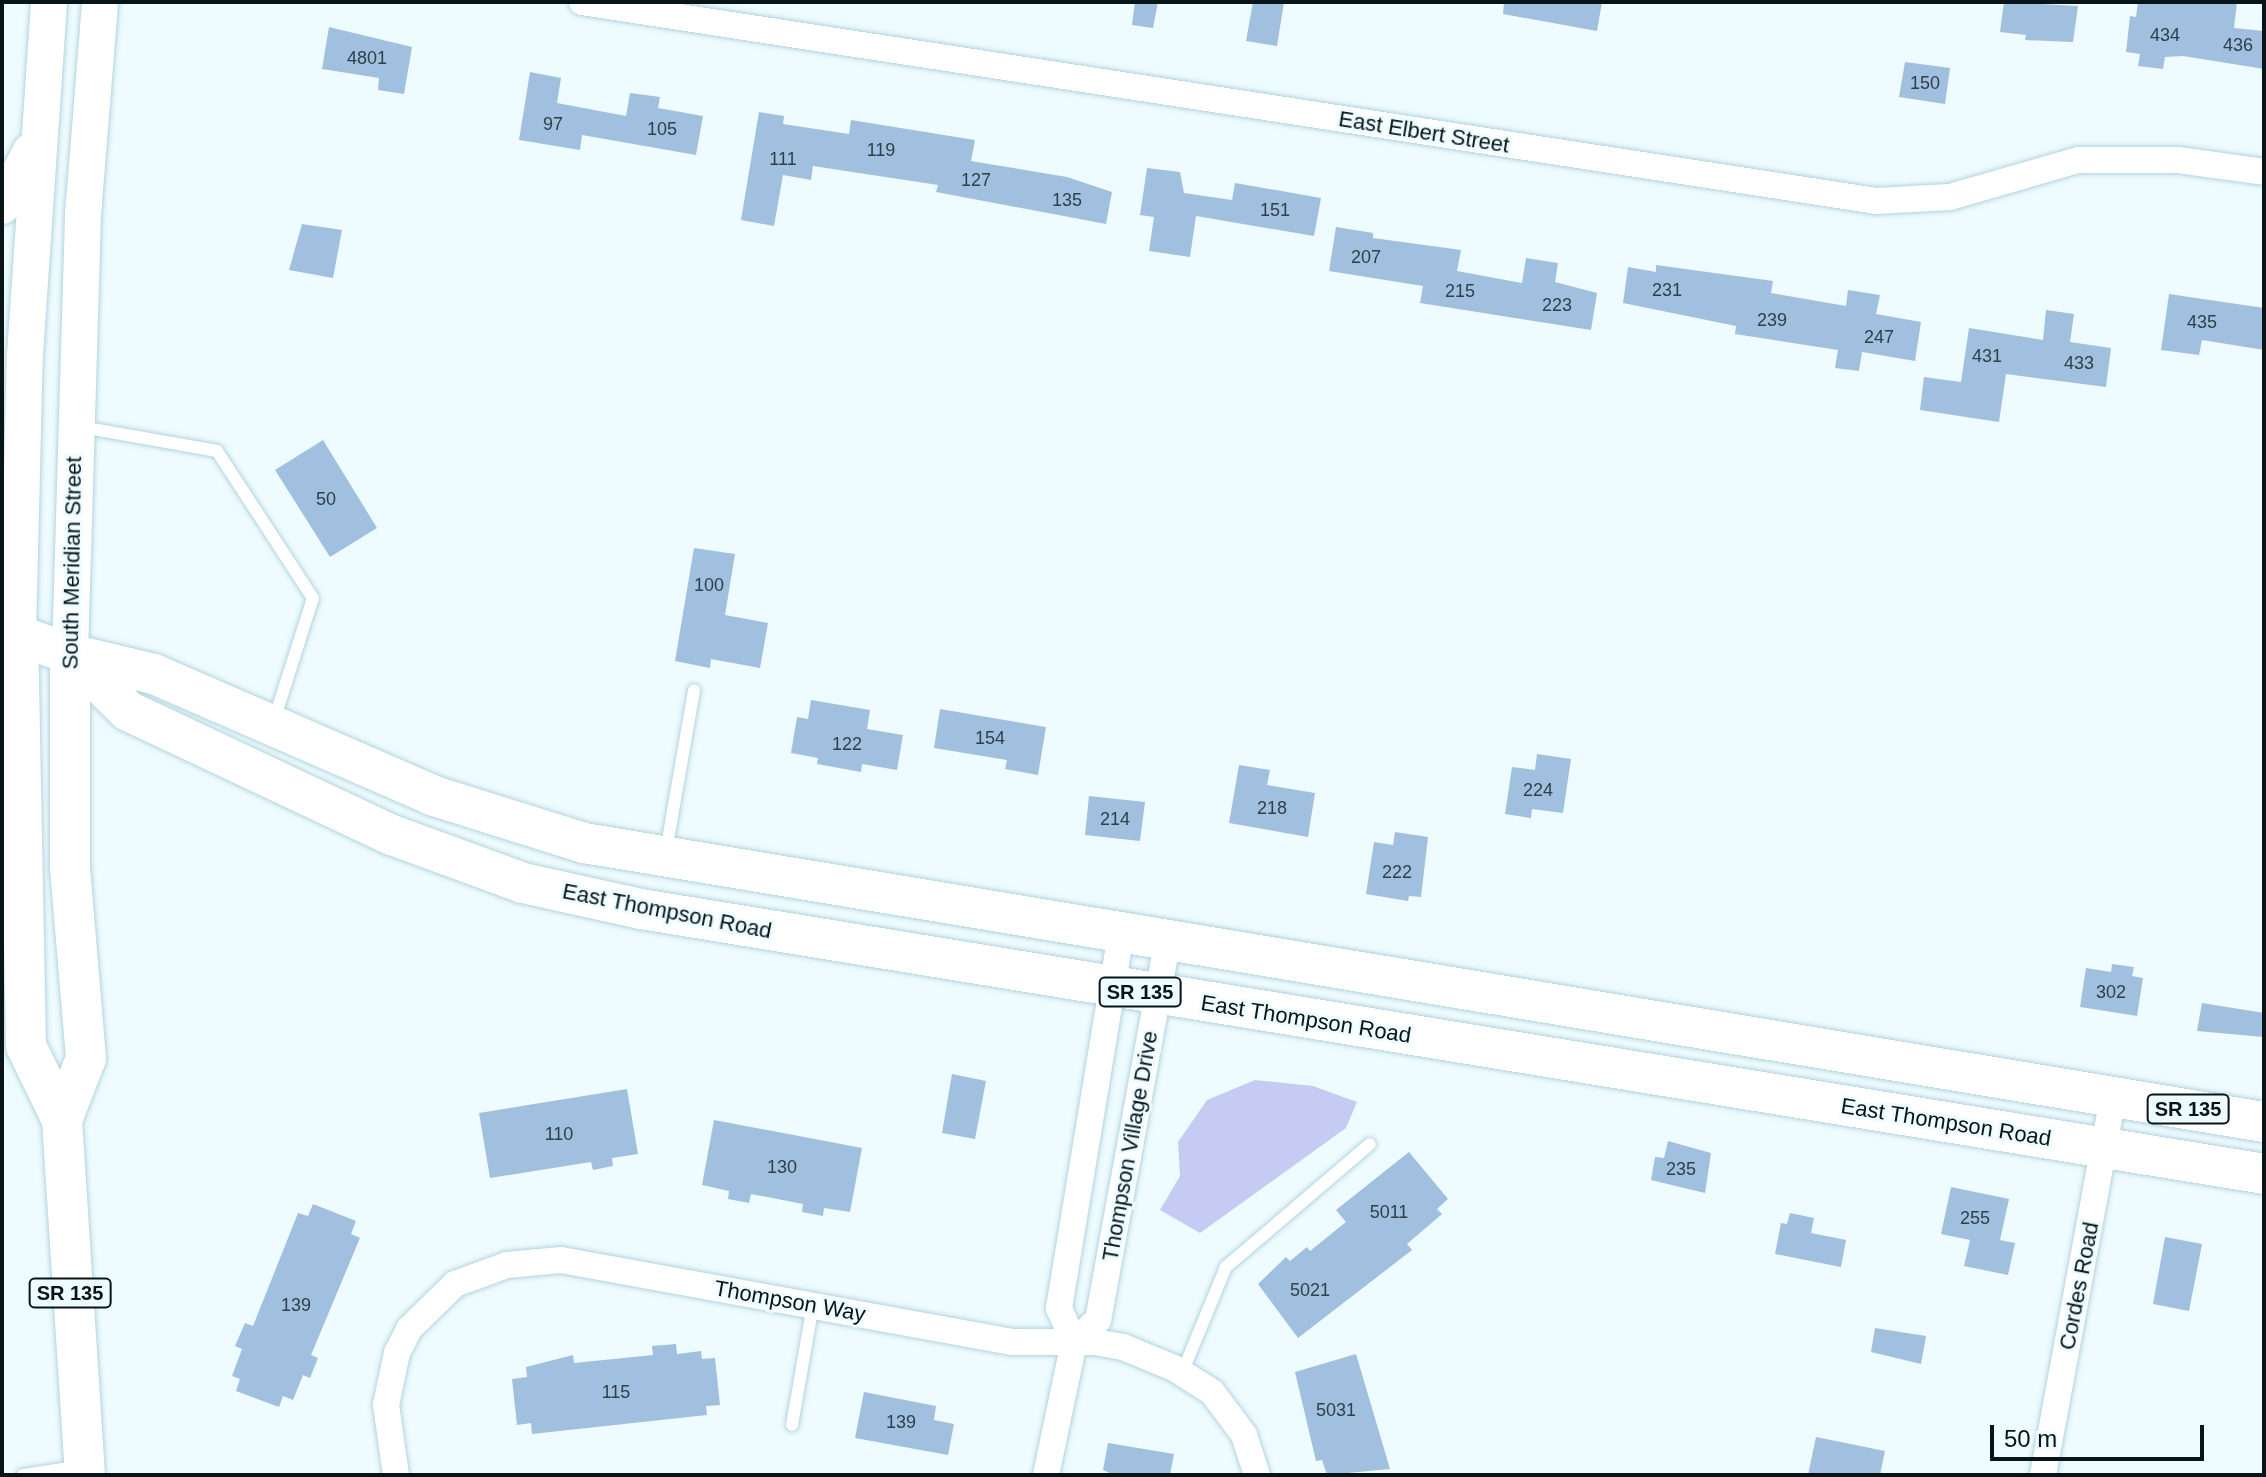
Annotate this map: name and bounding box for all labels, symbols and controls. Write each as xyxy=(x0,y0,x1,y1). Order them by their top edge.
house number: 434 xyxy=(2150,24,2180,46)
house number: 436 xyxy=(2223,34,2253,56)
house number: 4801 xyxy=(347,47,387,69)
house number: 150 xyxy=(1910,72,1940,94)
street label: East Elbert Street xyxy=(1337,105,1511,159)
house number: 97 xyxy=(543,113,563,135)
house number: 105 xyxy=(647,118,677,140)
house number: 119 xyxy=(867,139,895,161)
house number: 111 xyxy=(769,148,797,170)
house number: 127 xyxy=(961,169,991,191)
house number: 135 xyxy=(1052,189,1082,211)
house number: 151 xyxy=(1260,199,1290,221)
house number: 207 xyxy=(1351,246,1381,268)
house number: 231 xyxy=(1652,279,1682,301)
house number: 215 xyxy=(1445,280,1475,302)
house number: 223 xyxy=(1542,294,1572,316)
house number: 239 xyxy=(1757,309,1787,331)
house number: 435 xyxy=(2187,311,2217,333)
house number: 247 xyxy=(1864,326,1894,348)
house number: 431 xyxy=(1972,345,2002,367)
house number: 433 xyxy=(2064,352,2094,374)
street label: South Meridian Street xyxy=(57,456,87,670)
house number: 50 xyxy=(316,488,336,510)
house number: 100 xyxy=(694,574,724,596)
house number: 154 xyxy=(975,727,1005,749)
house number: 122 xyxy=(832,733,862,755)
house number: 224 xyxy=(1523,779,1553,801)
house number: 218 xyxy=(1257,797,1287,819)
house number: 214 xyxy=(1100,808,1130,830)
house number: 222 xyxy=(1382,861,1412,883)
street label: East Thompson Road xyxy=(560,878,774,944)
road number: SR 135 xyxy=(1098,976,1182,1008)
house number: 302 xyxy=(2096,981,2126,1003)
street label: East Thompson Road xyxy=(1199,989,1413,1049)
street label: Thompson Village Drive xyxy=(1097,1029,1163,1263)
street label: East Thompson Road xyxy=(1839,1092,2053,1152)
road number: SR 135 xyxy=(2146,1093,2230,1125)
house number: 110 xyxy=(545,1123,573,1145)
house number: 130 xyxy=(767,1156,797,1178)
house number: 235 xyxy=(1666,1158,1696,1180)
house number: 5011 xyxy=(1370,1201,1408,1223)
house number: 255 xyxy=(1960,1207,1990,1229)
street label: Cordes Road xyxy=(2054,1220,2104,1352)
street label: Thompson Way xyxy=(712,1275,868,1327)
road number: SR 135 xyxy=(28,1277,112,1309)
house number: 5021 xyxy=(1290,1279,1330,1301)
house number: 139 xyxy=(281,1294,311,1316)
house number: 115 xyxy=(602,1381,630,1403)
house number: 5031 xyxy=(1316,1399,1356,1421)
scale bar xyxy=(1994,1409,2208,1459)
house number: 139 xyxy=(886,1411,916,1433)
text: 50 m xyxy=(2004,1425,2057,1452)

